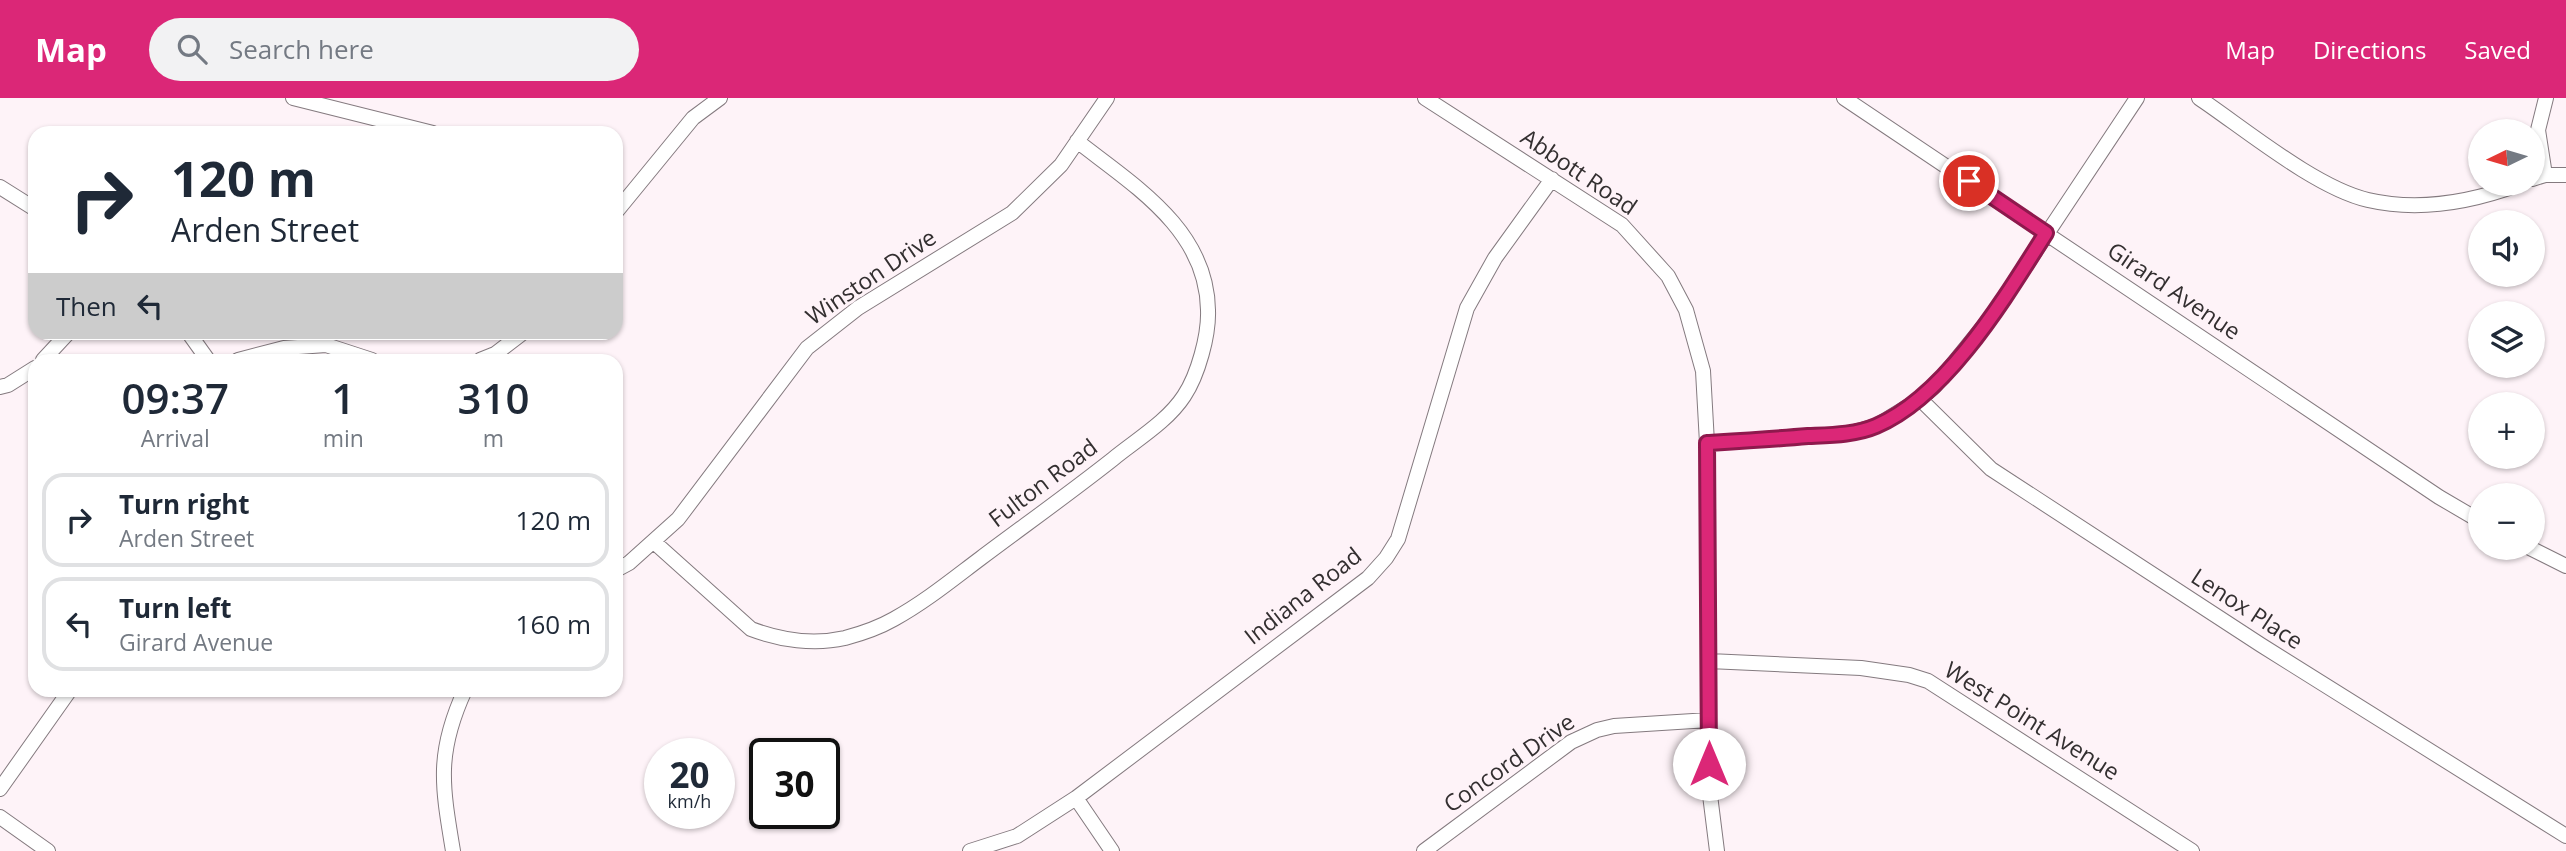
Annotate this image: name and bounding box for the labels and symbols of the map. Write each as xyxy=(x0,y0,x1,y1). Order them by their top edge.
north arrow xyxy=(2468,119,2544,196)
street label: Abbott Road xyxy=(1515,121,1644,222)
pin xyxy=(1939,151,1999,211)
street label: Winston Drive xyxy=(799,221,942,332)
street label: Girard Avenue xyxy=(2102,234,2247,347)
street label: Fulton Road xyxy=(981,431,1103,534)
street label: Indiana Road xyxy=(1237,539,1368,651)
street label: Lenox Place xyxy=(2185,560,2310,656)
street label: West Point Avenue xyxy=(1939,653,2126,787)
street label: Concord Drive xyxy=(1437,705,1580,819)
position arrow xyxy=(1672,727,1746,801)
speed limit sign: 30 xyxy=(749,738,840,829)

